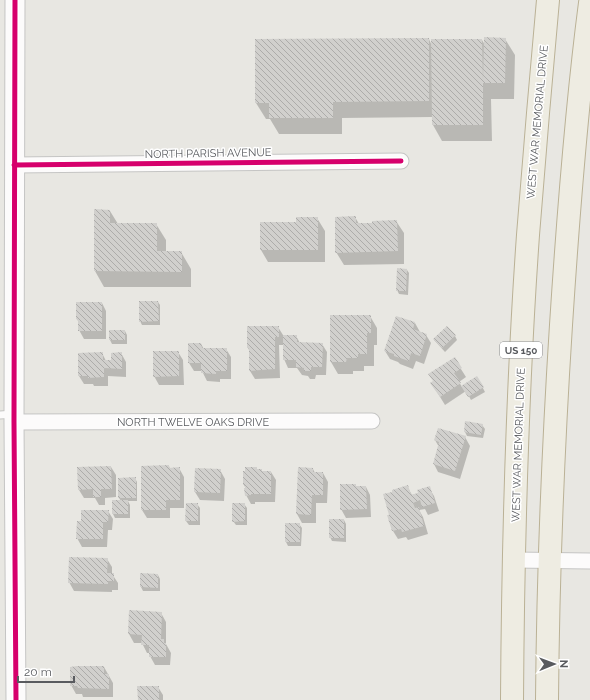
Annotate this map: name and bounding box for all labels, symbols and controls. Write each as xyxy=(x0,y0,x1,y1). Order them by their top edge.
street label: WEST WAR MEMORIAL DRIVE xyxy=(524,44,551,199)
street label: NORTH PARISH AVENUE xyxy=(144,146,272,161)
road number: US 150 xyxy=(500,342,542,358)
street label: WEST WAR MEMORIAL DRIVE xyxy=(509,367,528,522)
street label: NORTH TWELVE OAKS DRIVE xyxy=(117,416,269,429)
north arrow xyxy=(534,644,574,684)
scale bar xyxy=(18,658,74,684)
text: N xyxy=(557,660,570,668)
text: 20 m xyxy=(24,665,52,679)

